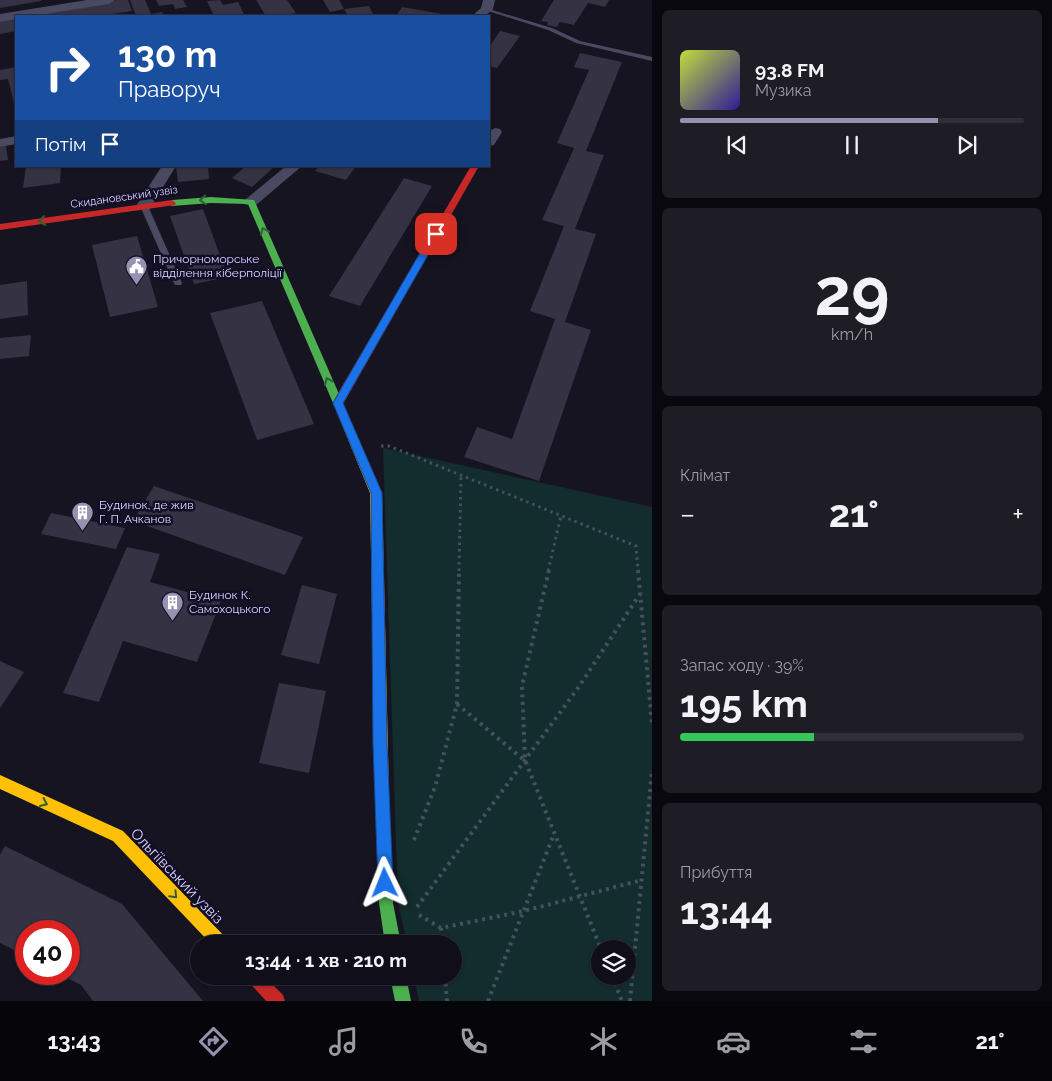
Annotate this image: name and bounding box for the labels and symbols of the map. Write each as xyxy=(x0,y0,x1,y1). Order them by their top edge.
street label: Скидановський узвіз xyxy=(70,183,178,211)
one-way arrow xyxy=(199,194,207,205)
pin xyxy=(415,213,457,255)
one-way arrow xyxy=(37,215,45,226)
one-way arrow xyxy=(259,227,270,236)
place label: Причорноморське відділення кіберполіції xyxy=(153,252,282,280)
public building icon: Причорноморське відділення кіберполіції xyxy=(125,254,149,285)
one-way arrow xyxy=(324,377,335,386)
place label: Будинок, де жив Г. П. Ачканов xyxy=(99,498,194,526)
building icon: Будинок, де жив Г. П. Ачканов xyxy=(71,500,95,531)
place label: Будинок К. Самохоцького xyxy=(189,588,270,616)
building icon: Будинок К. Самохоцького xyxy=(161,590,185,621)
one-way arrow xyxy=(39,797,48,807)
street label: Ольгіївський узвіз xyxy=(127,825,227,927)
position arrow xyxy=(358,856,410,908)
one-way arrow xyxy=(169,889,178,898)
speed limit sign: 40 xyxy=(15,920,80,985)

